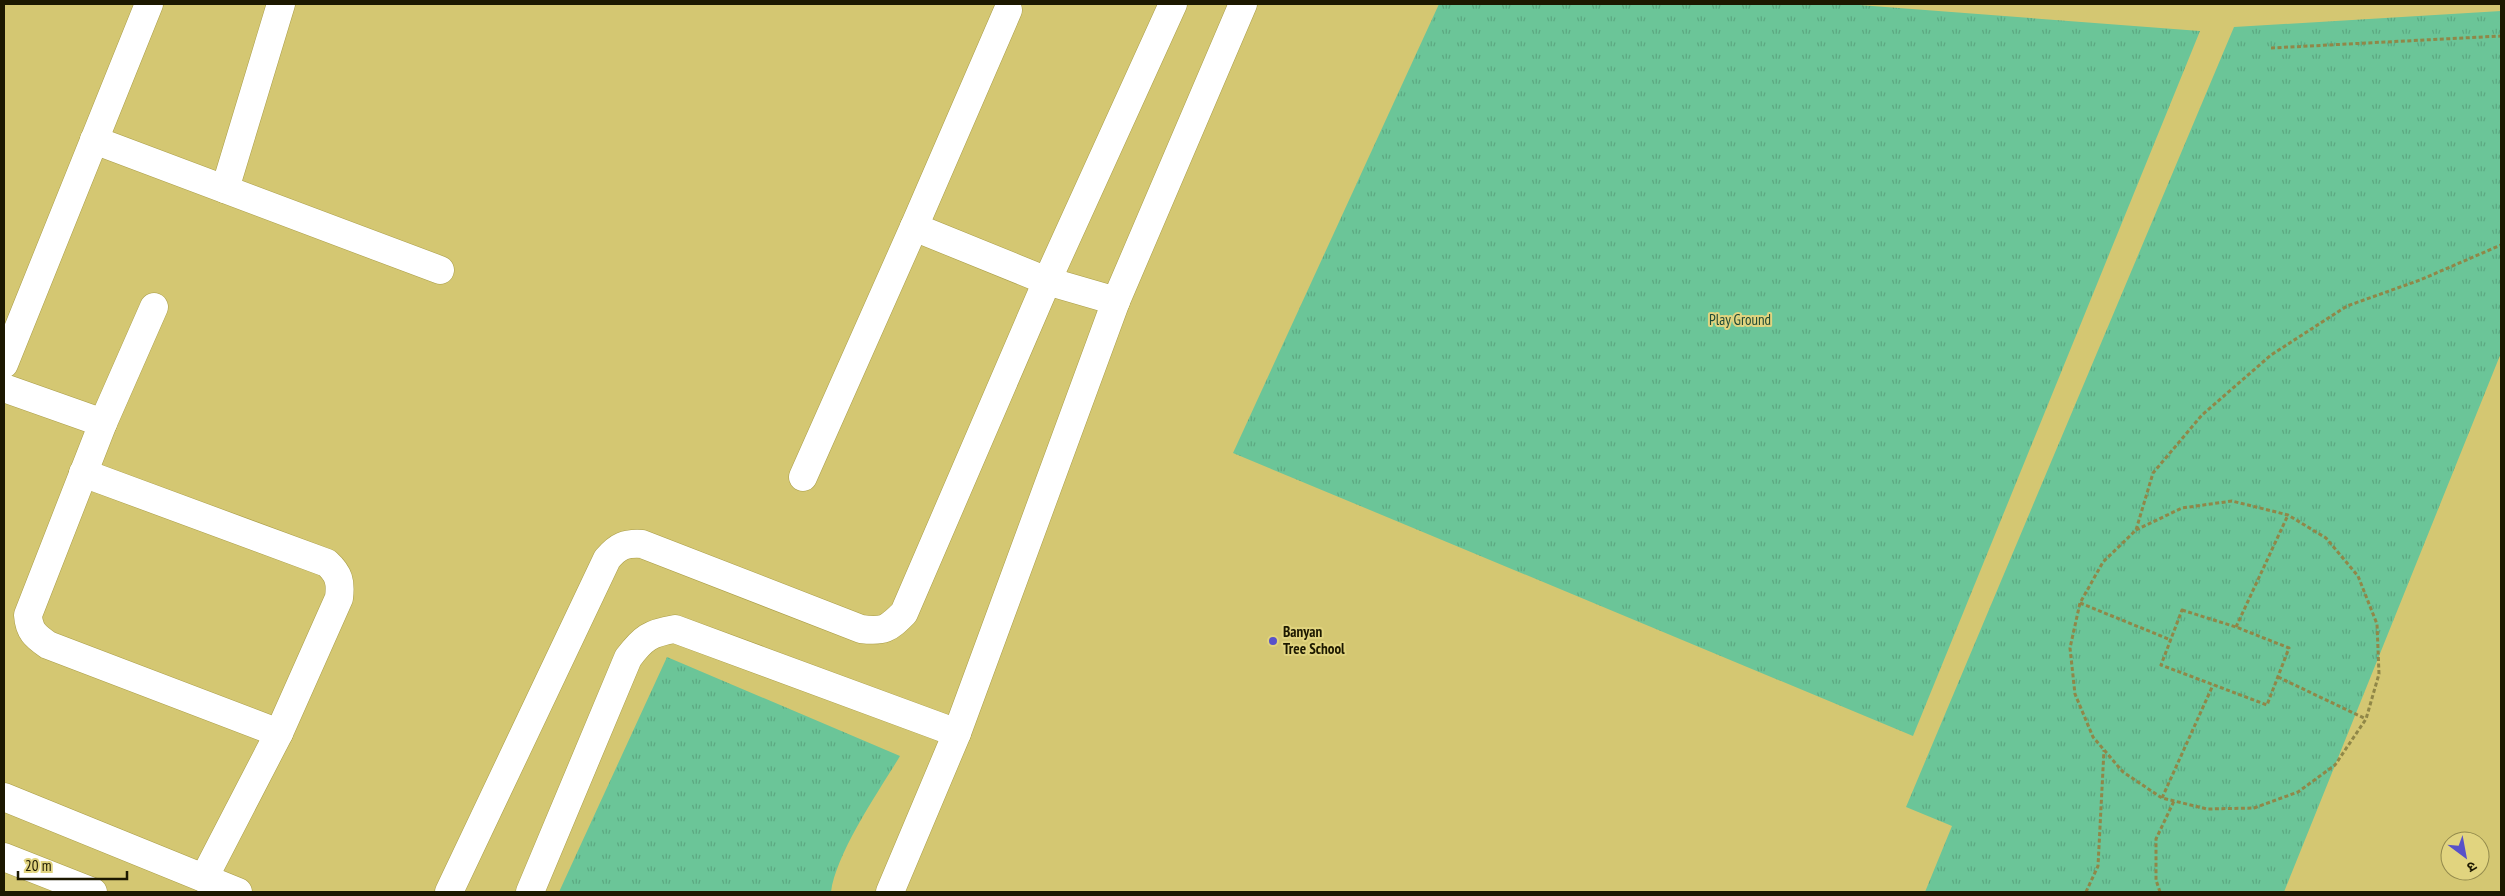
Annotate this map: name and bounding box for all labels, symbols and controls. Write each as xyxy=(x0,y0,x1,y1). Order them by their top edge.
park label: Play Ground xyxy=(1709,310,1771,329)
place label: Banyan Tree School xyxy=(1283,622,1345,658)
marker: Banyan Tree School xyxy=(1267,635,1279,647)
north arrow xyxy=(2440,831,2490,881)
scale bar xyxy=(18,848,126,880)
text: 20 m xyxy=(25,856,51,875)
text: उ xyxy=(2463,857,2480,877)

